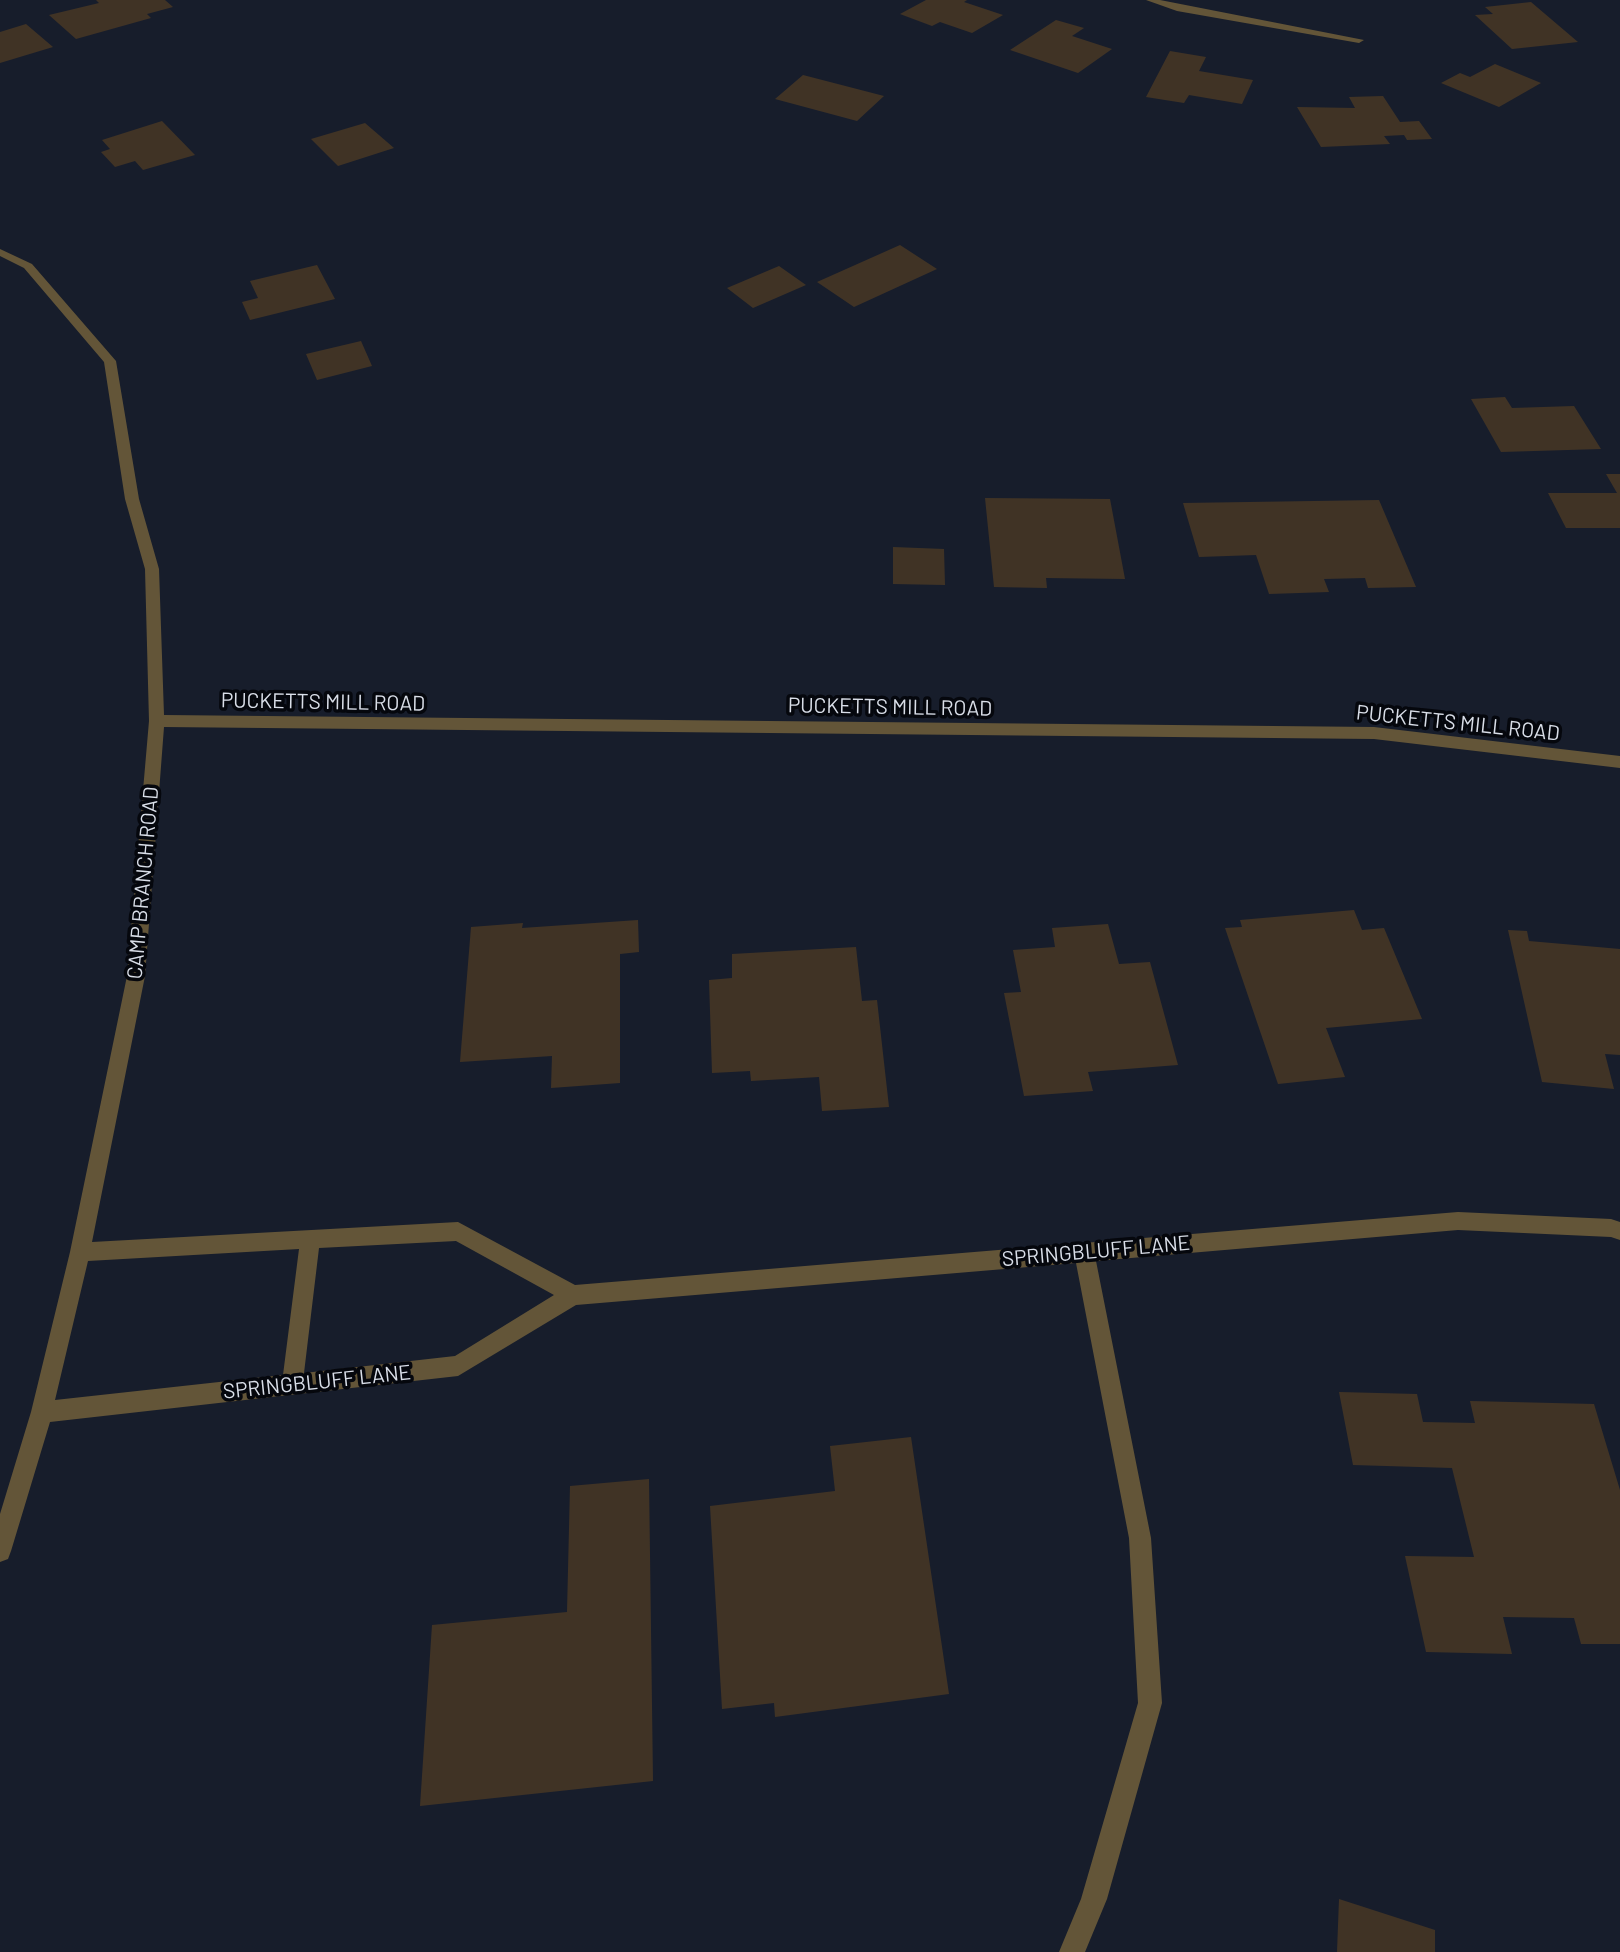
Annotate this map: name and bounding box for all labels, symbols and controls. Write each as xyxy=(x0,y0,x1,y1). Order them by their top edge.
street label: PUCKETTS MILL ROAD xyxy=(221,688,425,716)
street label: PUCKETTS MILL ROAD xyxy=(788,693,992,721)
street label: PUCKETTS MILL ROAD xyxy=(1355,700,1561,746)
street label: CAMP BRANCH ROAD xyxy=(122,786,164,980)
street label: SPRINGBLUFF LANE xyxy=(1001,1230,1191,1272)
street label: SPRINGBLUFF LANE xyxy=(222,1360,412,1404)

